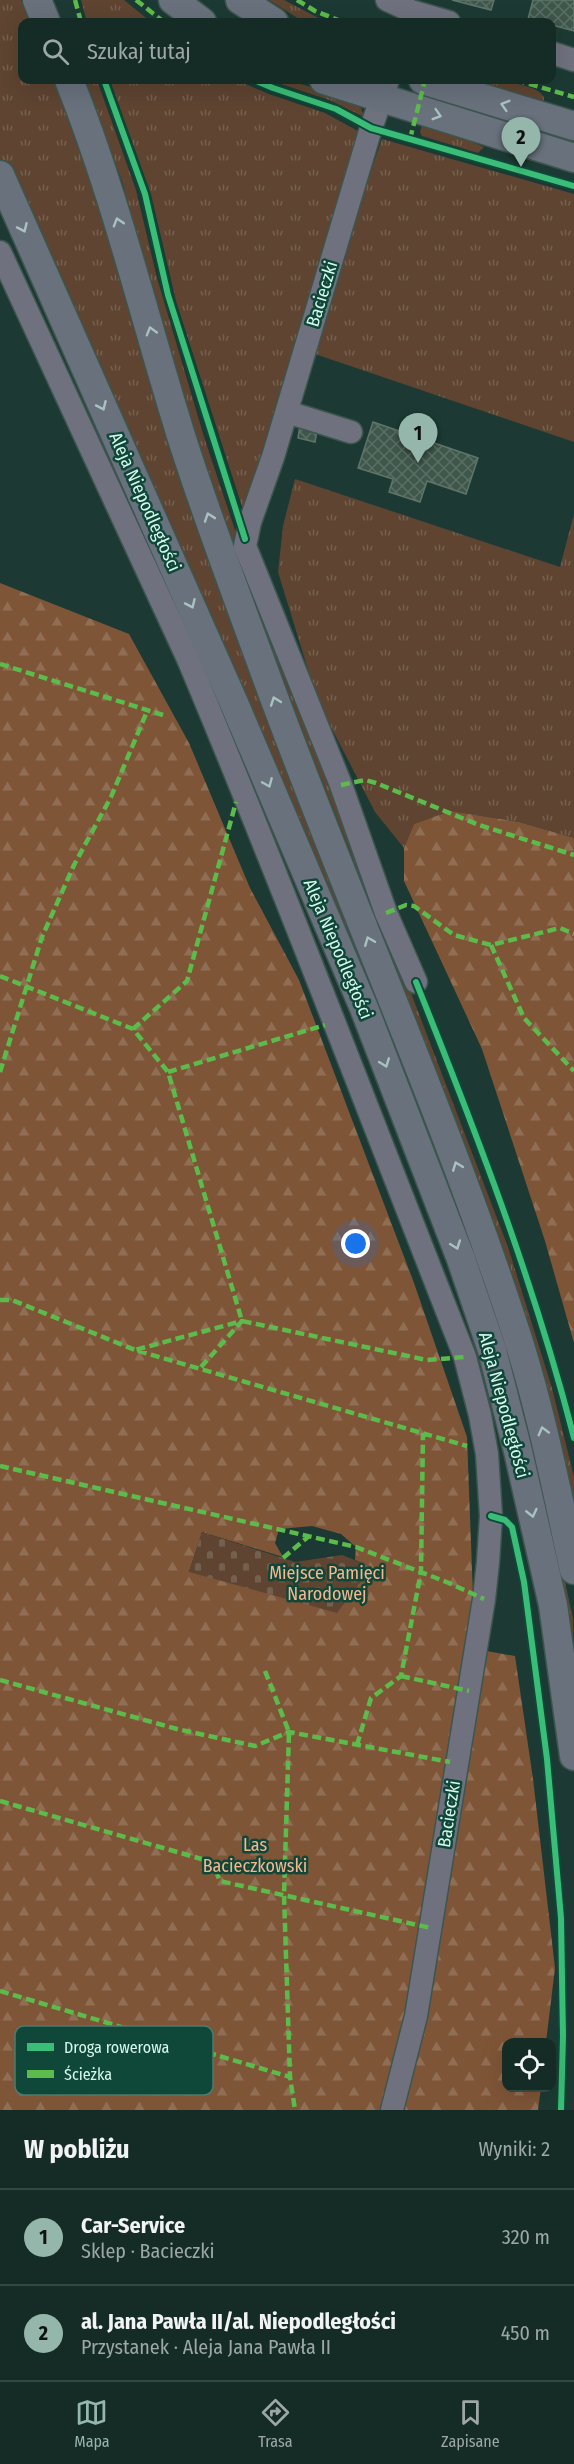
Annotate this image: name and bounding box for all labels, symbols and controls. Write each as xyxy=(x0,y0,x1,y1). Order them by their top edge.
search box xyxy=(18,18,556,84)
icon: search xyxy=(39,35,72,68)
text: Szukaj tutaj xyxy=(87,38,191,65)
one-way arrow xyxy=(500,100,511,112)
one-way arrow xyxy=(431,108,442,120)
pin: 2 xyxy=(502,118,540,167)
one-way arrow xyxy=(113,217,125,228)
one-way arrow xyxy=(16,222,28,233)
street label: Bacieczki xyxy=(302,258,342,330)
one-way arrow xyxy=(146,326,158,337)
one-way arrow xyxy=(95,400,107,411)
pin: 1 xyxy=(398,414,438,463)
street label: Aleja Niepodległości xyxy=(104,429,186,575)
one-way arrow xyxy=(204,512,217,523)
one-way arrow xyxy=(183,597,195,608)
one-way arrow xyxy=(269,696,282,707)
one-way arrow xyxy=(261,776,273,787)
street label: Aleja Niepodległości xyxy=(299,876,377,1022)
one-way arrow xyxy=(364,936,376,947)
one-way arrow xyxy=(378,1057,391,1068)
one-way arrow xyxy=(452,1161,465,1172)
your location xyxy=(341,1229,370,1258)
one-way arrow xyxy=(448,1239,461,1250)
street label: Aleja Niepodległości xyxy=(474,1330,534,1480)
one-way arrow xyxy=(538,1426,550,1437)
one-way arrow xyxy=(525,1508,538,1518)
park label: Miejsce Pamięci Narodowej xyxy=(269,1562,385,1605)
street label: Bacieczki xyxy=(433,1779,465,1849)
park label: Las Bacieczkowski xyxy=(203,1834,307,1877)
legend xyxy=(15,2026,213,2095)
text: Droga rowerowa xyxy=(64,2038,169,2057)
map controls xyxy=(502,2038,556,2092)
button: locate xyxy=(502,2038,556,2092)
text: Ścieżka xyxy=(64,2065,112,2084)
text: W pobliżu xyxy=(24,2134,130,2165)
text: Wyniki: 2 xyxy=(478,2137,550,2161)
text: Car-Service xyxy=(81,2212,185,2239)
text: 1 xyxy=(39,2225,48,2249)
text: 320 m xyxy=(502,2225,550,2249)
text: Sklep · Bacieczki xyxy=(81,2239,215,2263)
text: al. Jana Pawła II/al. Niepodległości xyxy=(81,2308,396,2335)
text: 2 xyxy=(39,2321,48,2345)
text: 450 m xyxy=(501,2321,550,2345)
text: Przystanek · Aleja Jana Pawła II xyxy=(81,2335,331,2359)
tab: Mapa xyxy=(74,2396,110,2451)
tab: Trasa xyxy=(258,2396,293,2451)
tab: Zapisane xyxy=(441,2396,500,2451)

